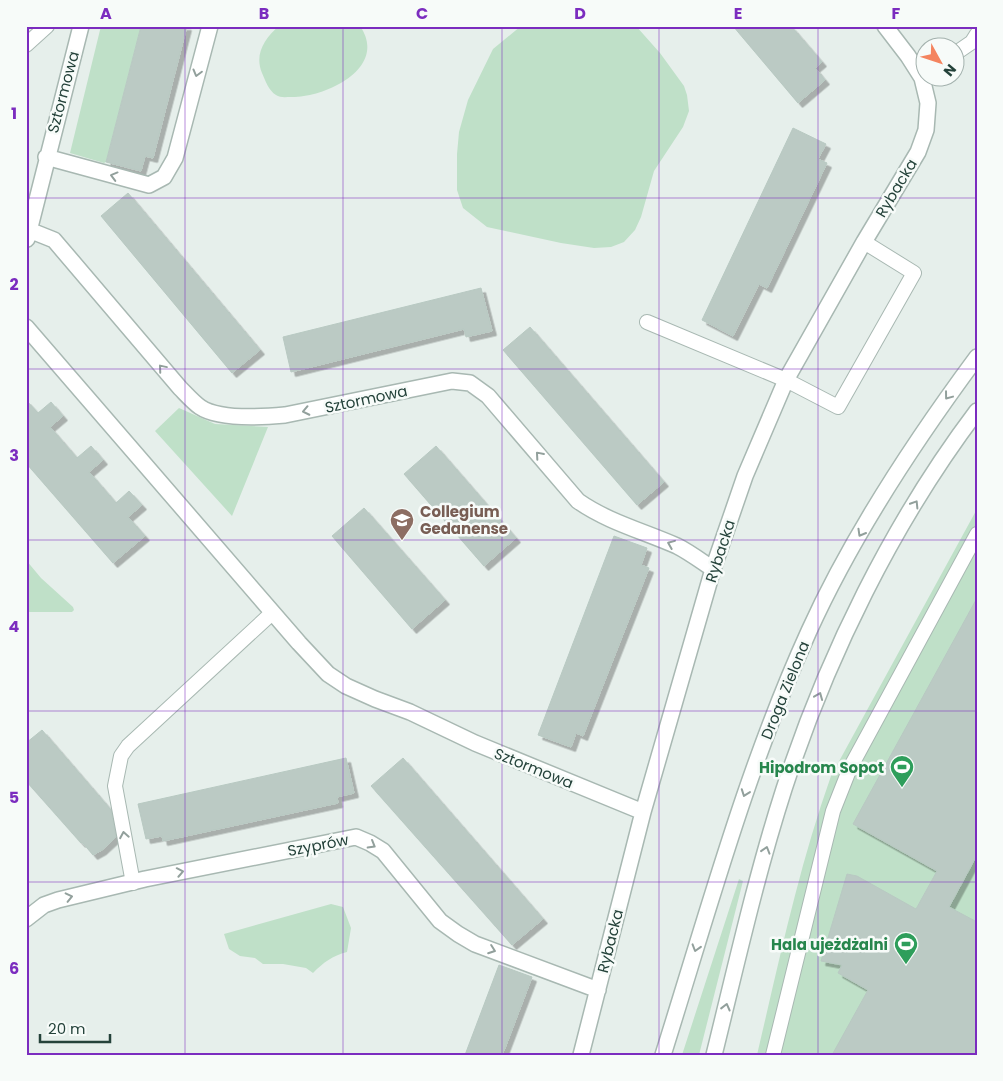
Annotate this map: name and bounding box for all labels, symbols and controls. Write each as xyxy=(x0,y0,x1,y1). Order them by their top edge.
text: A xyxy=(100,2,112,25)
text: B xyxy=(259,2,269,25)
text: C xyxy=(416,2,428,25)
text: D xyxy=(574,2,586,25)
text: E xyxy=(734,2,742,25)
text: F xyxy=(892,2,901,25)
north arrow xyxy=(916,38,966,88)
street label: Sztormowa xyxy=(42,49,84,135)
text: N xyxy=(939,60,961,81)
one-way arrow xyxy=(193,69,203,77)
text: 1 xyxy=(11,102,17,125)
street label: Rybacka xyxy=(870,155,922,221)
one-way arrow xyxy=(110,171,119,181)
text: 2 xyxy=(9,273,19,296)
one-way arrow xyxy=(160,365,168,374)
street label: Sztormowa xyxy=(323,380,409,418)
one-way arrow xyxy=(945,390,953,399)
one-way arrow xyxy=(302,405,311,416)
text: 3 xyxy=(9,444,19,467)
one-way arrow xyxy=(536,452,545,461)
place label: Collegium Gedanense xyxy=(420,501,508,539)
one-way arrow xyxy=(908,501,918,510)
school or university icon: Collegium Gedanense xyxy=(389,507,415,541)
street label: Rybacka xyxy=(700,517,740,585)
one-way arrow xyxy=(857,528,867,537)
one-way arrow xyxy=(667,540,676,550)
text: 4 xyxy=(9,615,20,638)
street label: Droga Zielona xyxy=(756,638,814,742)
one-way arrow xyxy=(813,693,823,701)
street label: Sztormowa xyxy=(491,743,577,793)
sports icon: Hipodrom Sopot xyxy=(889,754,915,788)
place label: Hipodrom Sopot xyxy=(759,757,884,778)
text: 5 xyxy=(9,786,19,809)
one-way arrow xyxy=(741,789,751,797)
street label: Szyprów xyxy=(286,829,351,861)
one-way arrow xyxy=(119,830,129,839)
one-way arrow xyxy=(367,839,376,849)
one-way arrow xyxy=(760,846,770,855)
one-way arrow xyxy=(176,867,185,878)
one-way arrow xyxy=(65,892,74,903)
street label: Rybacka xyxy=(592,907,628,975)
sports icon: Hala ujeżdżalni xyxy=(893,931,919,965)
place label: Hala ujeżdżalni xyxy=(771,934,888,955)
one-way arrow xyxy=(487,944,496,954)
one-way arrow xyxy=(692,944,702,952)
text: 6 xyxy=(9,957,19,980)
one-way arrow xyxy=(720,1003,731,1012)
scale bar xyxy=(40,1011,110,1043)
text: 20 m xyxy=(48,1018,86,1039)

